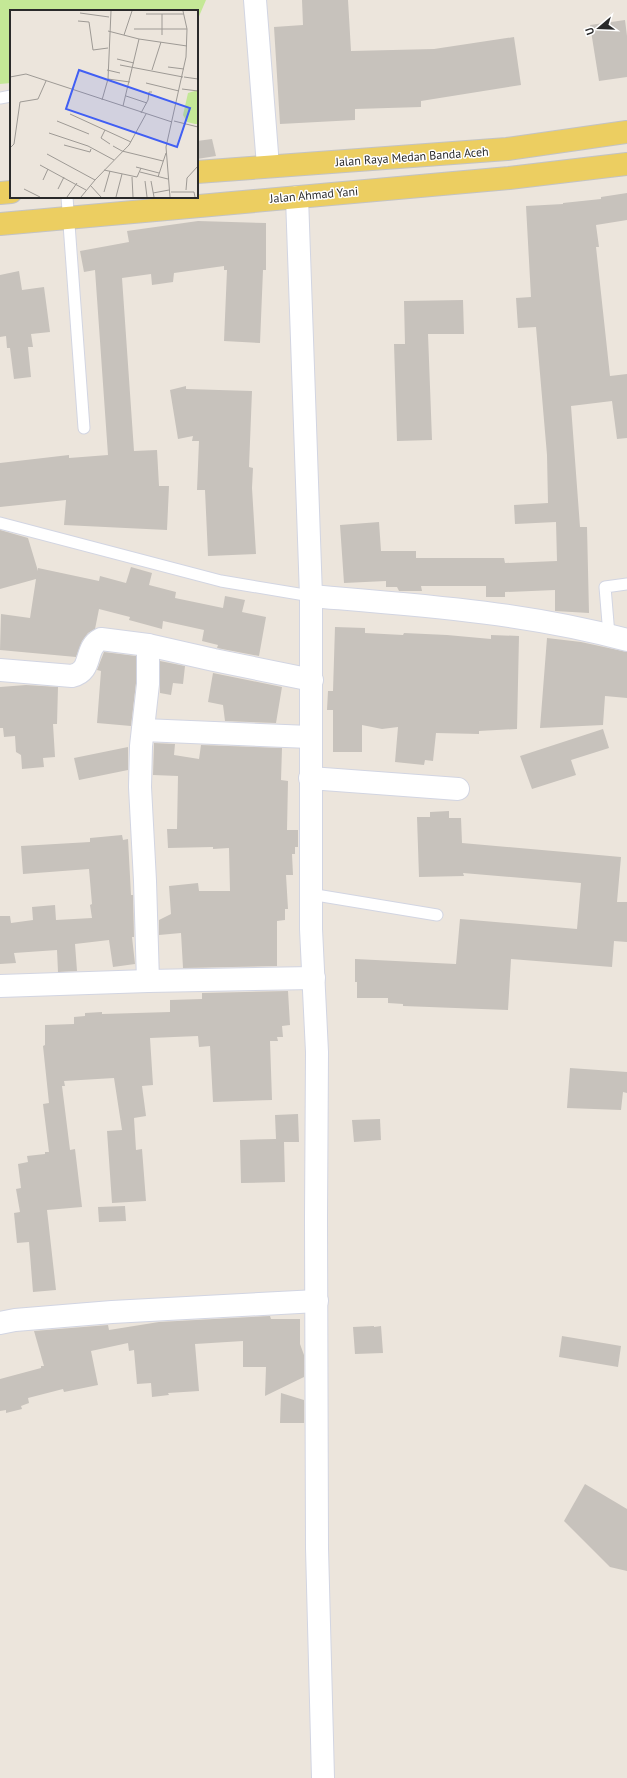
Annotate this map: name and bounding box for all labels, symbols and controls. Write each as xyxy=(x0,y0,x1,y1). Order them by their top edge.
north arrow xyxy=(579,8,619,48)
inset map xyxy=(10,10,198,198)
text: U xyxy=(582,26,597,37)
street label: Jalan Raya Medan Banda Aceh xyxy=(334,144,489,169)
street label: Jalan Ahmad Yani xyxy=(268,183,359,206)

